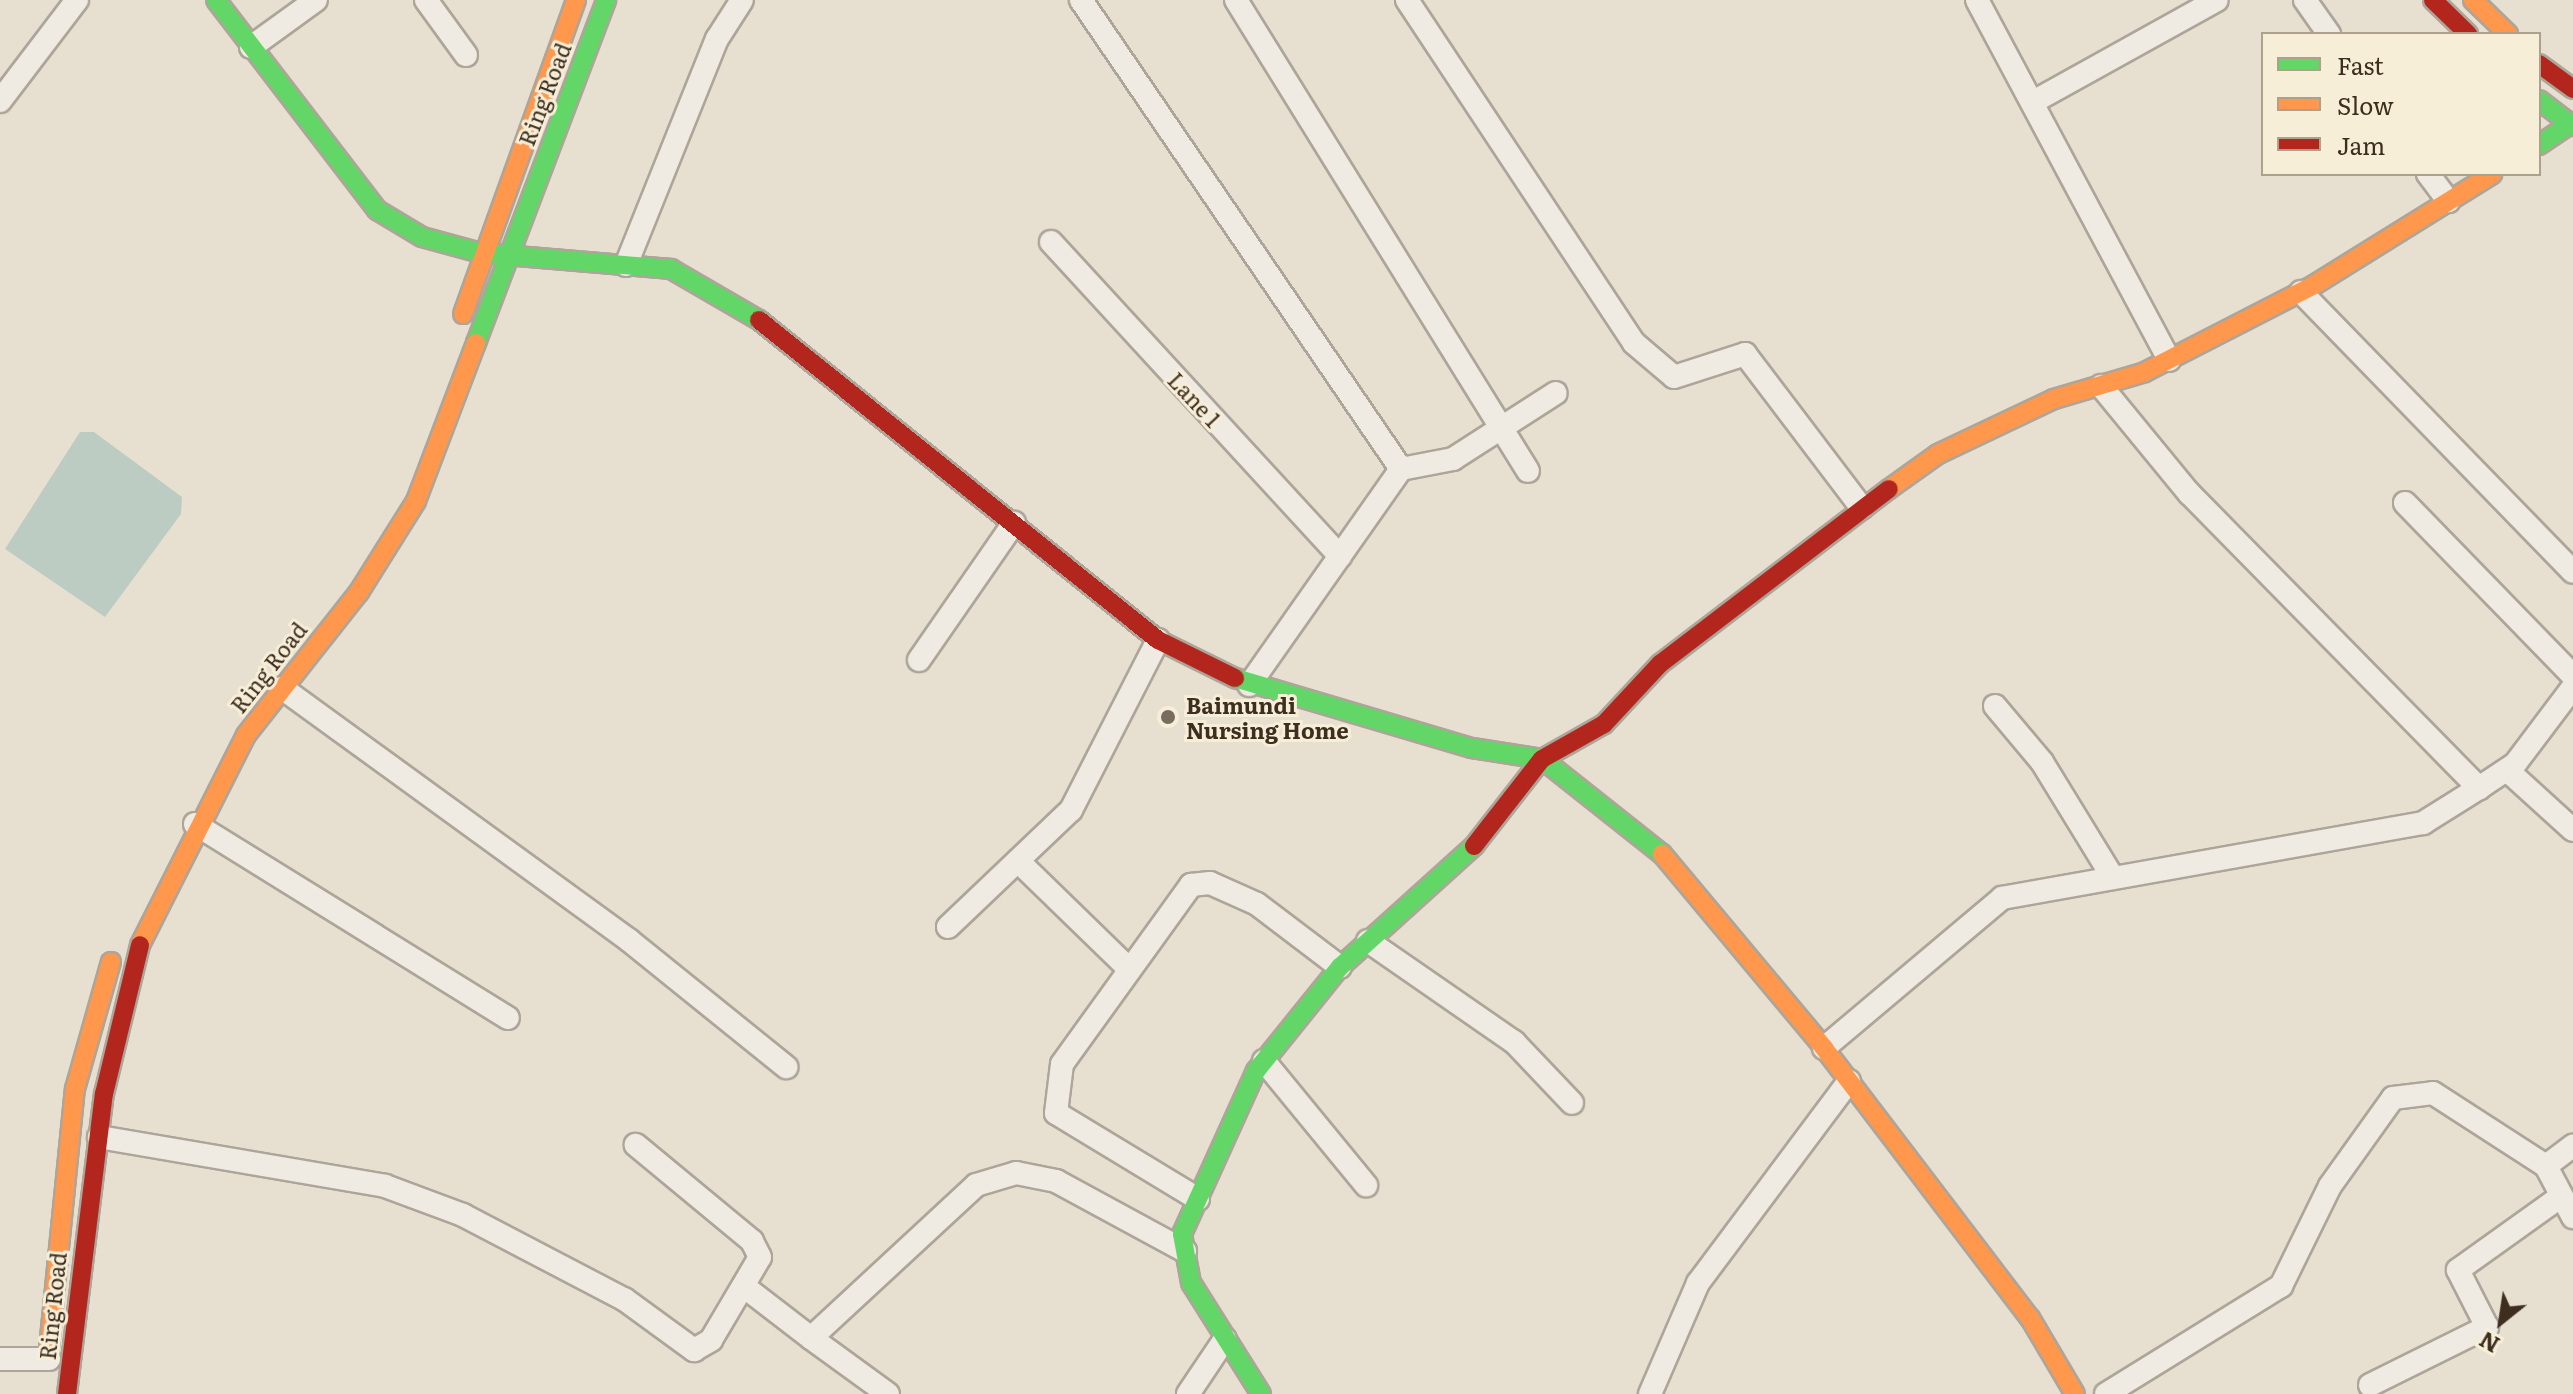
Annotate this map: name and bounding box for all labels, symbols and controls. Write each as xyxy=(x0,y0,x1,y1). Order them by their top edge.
legend xyxy=(2261,32,2541,176)
street label: Ring Road xyxy=(512,39,576,149)
text: Fast xyxy=(2337,47,2384,82)
text: Slow xyxy=(2337,87,2394,122)
text: Jam xyxy=(2337,127,2385,162)
street label: Lane 1 xyxy=(1163,366,1227,432)
street label: Ring Road xyxy=(224,616,312,718)
place label: Baimundi Nursing Home xyxy=(1186,691,1349,742)
marker: Baimundi Nursing Home xyxy=(1157,706,1179,728)
street label: Ring Road xyxy=(33,1251,71,1361)
north arrow xyxy=(2461,1282,2541,1362)
text: N xyxy=(2473,1324,2505,1362)

